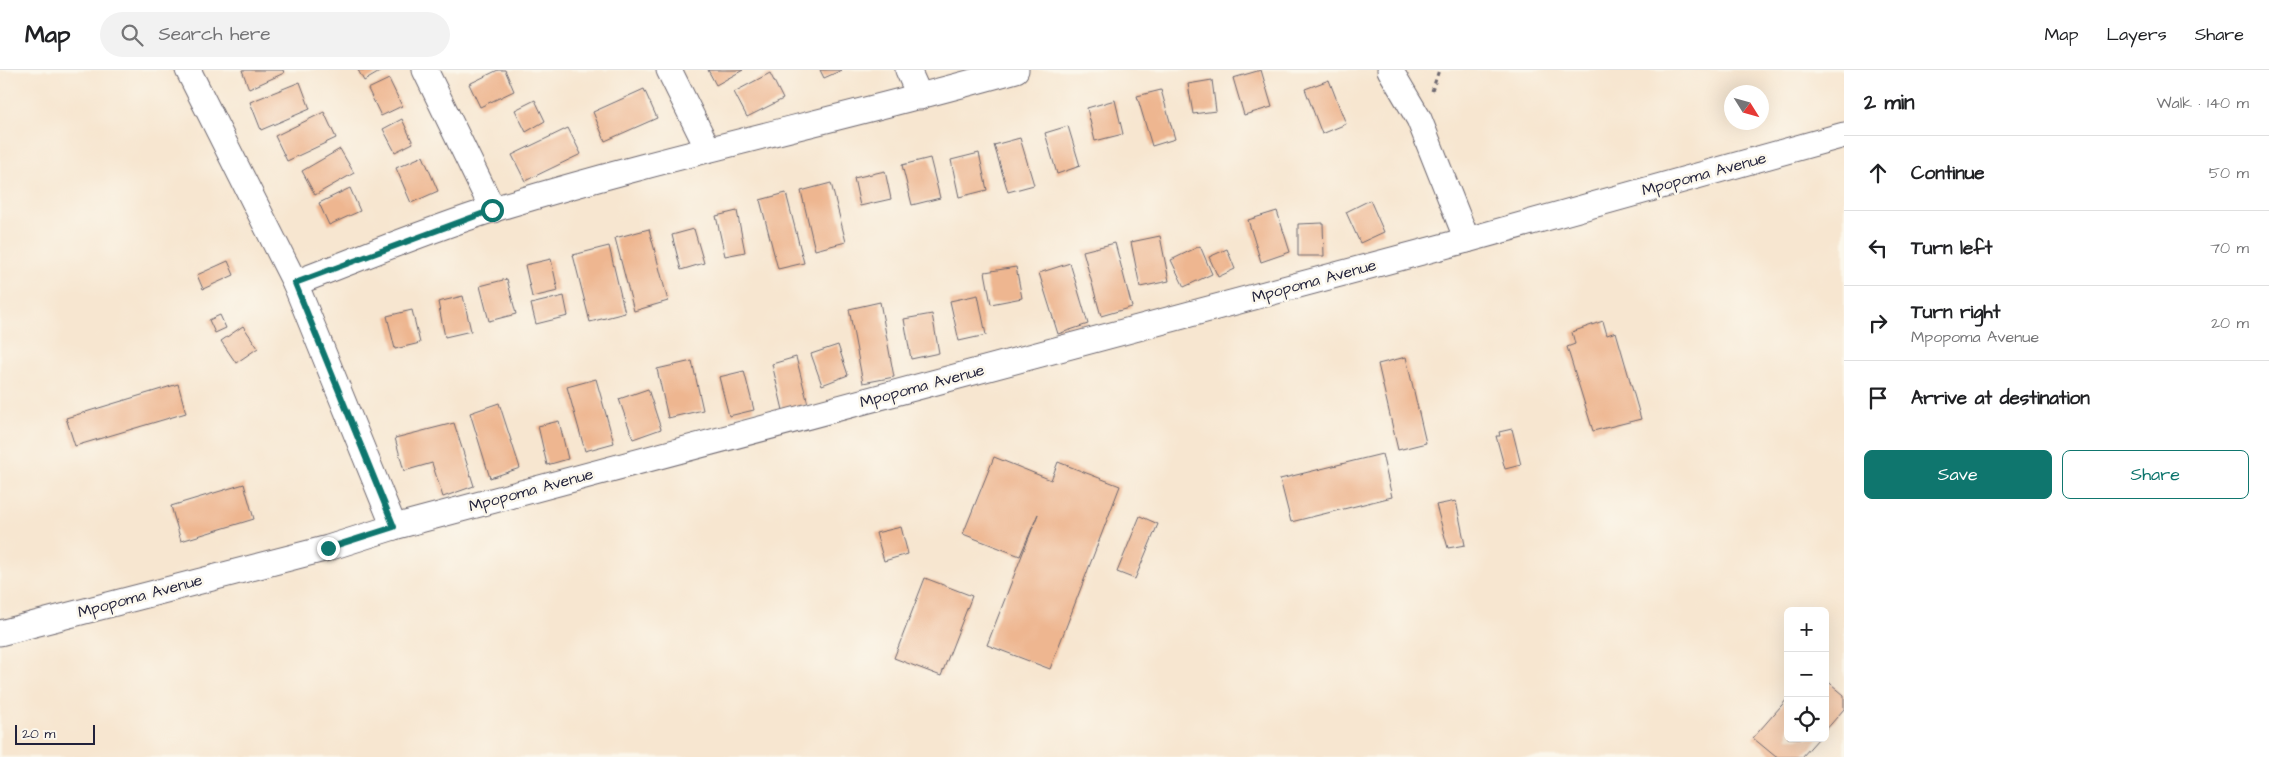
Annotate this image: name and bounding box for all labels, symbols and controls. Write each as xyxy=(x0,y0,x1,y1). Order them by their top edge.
search box xyxy=(100,12,450,57)
text: Map xyxy=(25,18,70,52)
icon: search xyxy=(118,21,146,49)
text: Search here xyxy=(158,21,271,48)
text: Map xyxy=(2044,22,2078,47)
text: Layers xyxy=(2106,22,2167,47)
text: Share xyxy=(2195,22,2244,47)
north arrow xyxy=(1724,85,1769,130)
text: 2 min xyxy=(1864,88,1914,117)
text: Walk · 140 m xyxy=(2157,92,2249,114)
street label: Mpopoma Avenue xyxy=(1639,147,1769,201)
icon: ahead xyxy=(1864,159,1892,187)
text: Continue xyxy=(1911,160,1985,187)
text: 50 m xyxy=(2209,162,2249,184)
route start xyxy=(481,199,504,222)
icon: left xyxy=(1864,234,1892,262)
text: Turn left xyxy=(1911,235,1992,262)
text: 70 m xyxy=(2210,237,2249,259)
street label: Mpopoma Avenue xyxy=(1249,254,1379,308)
text: Turn right xyxy=(1911,299,2000,326)
icon: right xyxy=(1864,309,1892,337)
text: 20 m xyxy=(2211,312,2249,334)
text: Mpopoma Avenue xyxy=(1911,326,2039,348)
street label: Mpopoma Avenue xyxy=(857,359,987,413)
icon: arrive xyxy=(1864,384,1892,412)
text: Arrive at destination xyxy=(1911,385,2090,412)
button: Save xyxy=(1864,450,2052,499)
button: Share xyxy=(2062,450,2249,499)
street label: Mpopoma Avenue xyxy=(466,463,596,517)
route end xyxy=(317,537,340,560)
street label: Mpopoma Avenue xyxy=(75,569,205,623)
map controls xyxy=(1784,607,1829,742)
button: + xyxy=(1784,607,1829,652)
button: − xyxy=(1784,652,1829,697)
button: locate xyxy=(1784,697,1829,742)
scale bar xyxy=(15,722,95,745)
text: 20 m xyxy=(22,724,55,744)

